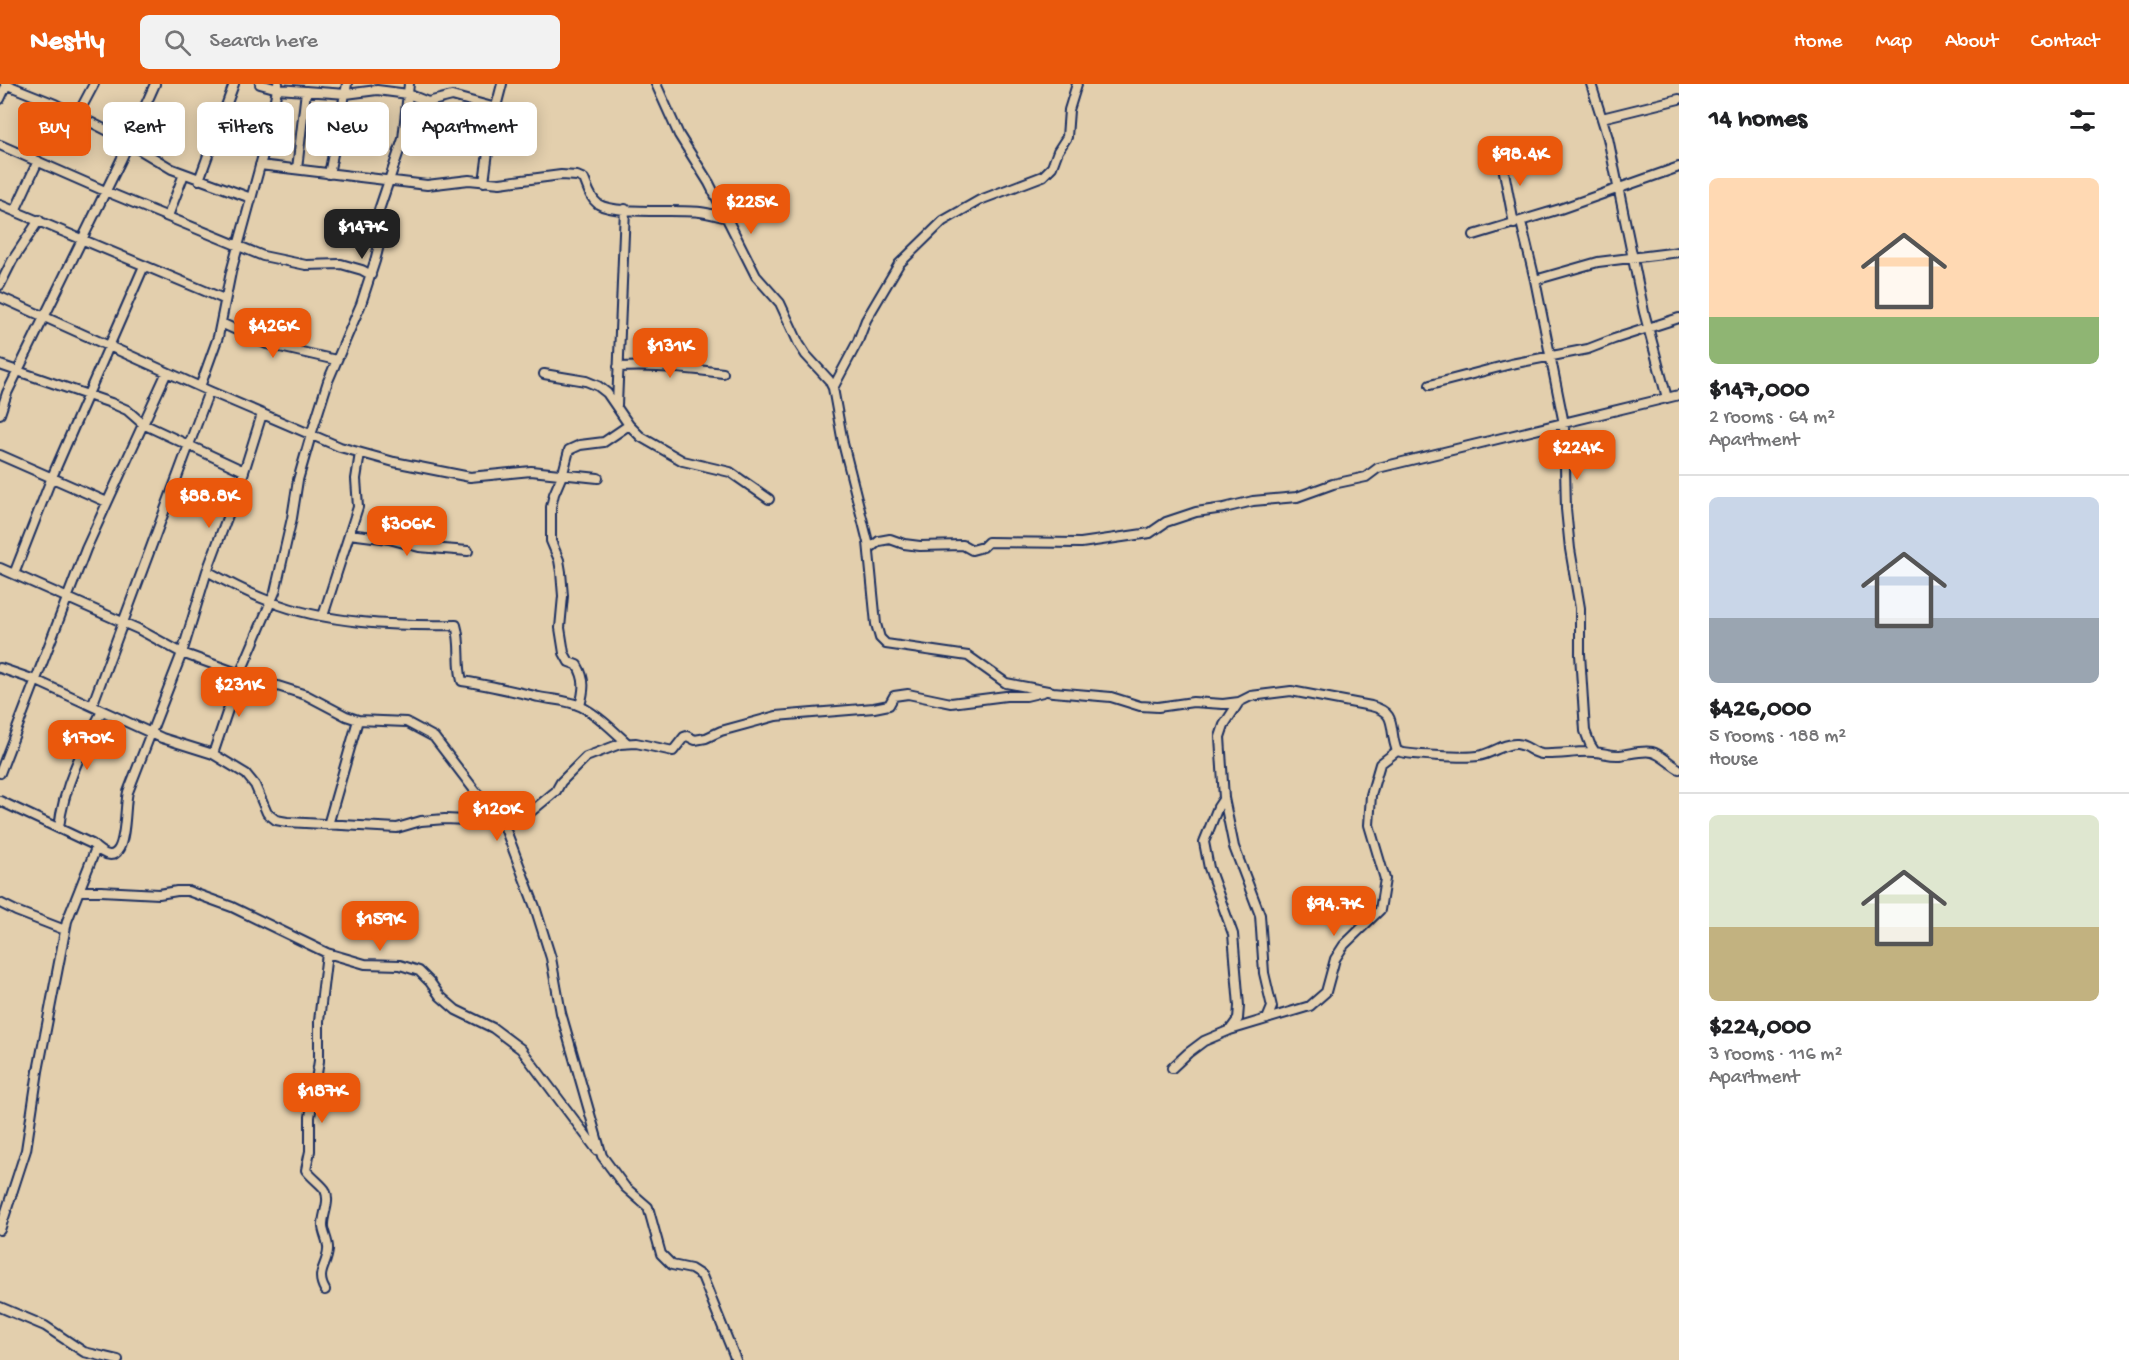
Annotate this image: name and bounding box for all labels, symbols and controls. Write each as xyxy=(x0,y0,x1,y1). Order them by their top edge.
search box xyxy=(140,15,560,69)
text: Nestly xyxy=(30,26,104,59)
icon: search xyxy=(161,26,194,59)
text: Search here xyxy=(209,29,318,55)
text: Home xyxy=(1794,30,1842,55)
text: Map xyxy=(1875,30,1912,55)
text: About xyxy=(1945,30,1998,55)
text: Contact xyxy=(2031,30,2099,55)
chip: Buy xyxy=(18,102,91,156)
chip: Rent xyxy=(103,102,185,156)
chip: Filters xyxy=(197,102,294,156)
chip: New xyxy=(306,102,389,156)
chip: Apartment xyxy=(401,102,537,156)
icon: filters xyxy=(2066,104,2099,137)
text: 14 homes xyxy=(1709,105,1807,136)
pin: $98.4K xyxy=(1471,136,1569,187)
text: $98.4K xyxy=(1492,144,1548,167)
pin: $225K xyxy=(709,184,793,235)
text: $225K xyxy=(726,192,776,215)
pin: $147K xyxy=(320,209,404,260)
text: $147K xyxy=(338,217,386,240)
icon: home xyxy=(1850,217,1958,325)
pin: $426K xyxy=(231,308,315,359)
text: $426K xyxy=(248,316,298,339)
pin: $131K xyxy=(628,328,712,379)
text: $131K xyxy=(647,336,693,359)
text: $147,000 xyxy=(1709,376,1809,407)
text: 2 rooms · 64 m² xyxy=(1709,407,1835,430)
pin: $224K xyxy=(1535,430,1619,481)
text: Apartment xyxy=(1709,430,1799,453)
text: $224K xyxy=(1552,438,1602,461)
pin: $88.8K xyxy=(160,478,258,529)
text: $88.8K xyxy=(179,486,239,509)
pin: $306K xyxy=(365,506,449,557)
text: $306K xyxy=(381,514,433,537)
icon: home xyxy=(1850,536,1958,644)
pin: $231K xyxy=(197,667,281,718)
text: $231K xyxy=(215,675,263,698)
text: $426,000 xyxy=(1709,695,1811,726)
pin: $170K xyxy=(45,720,129,771)
text: 5 rooms · 188 m² xyxy=(1709,726,1846,749)
text: $170K xyxy=(62,728,112,751)
text: House xyxy=(1709,749,1758,772)
pin: $120K xyxy=(455,791,539,842)
text: $120K xyxy=(472,799,522,822)
icon: home xyxy=(1850,854,1958,962)
pin: $94.7K xyxy=(1285,886,1383,937)
text: $94.7K xyxy=(1306,894,1362,917)
pin: $159K xyxy=(338,901,422,952)
text: $159K xyxy=(356,909,404,932)
text: $224,000 xyxy=(1709,1013,1811,1044)
text: 3 rooms · 116 m² xyxy=(1709,1044,1842,1067)
text: Apartment xyxy=(1709,1067,1799,1090)
pin: $187K xyxy=(280,1073,364,1124)
text: $187K xyxy=(297,1081,347,1104)

